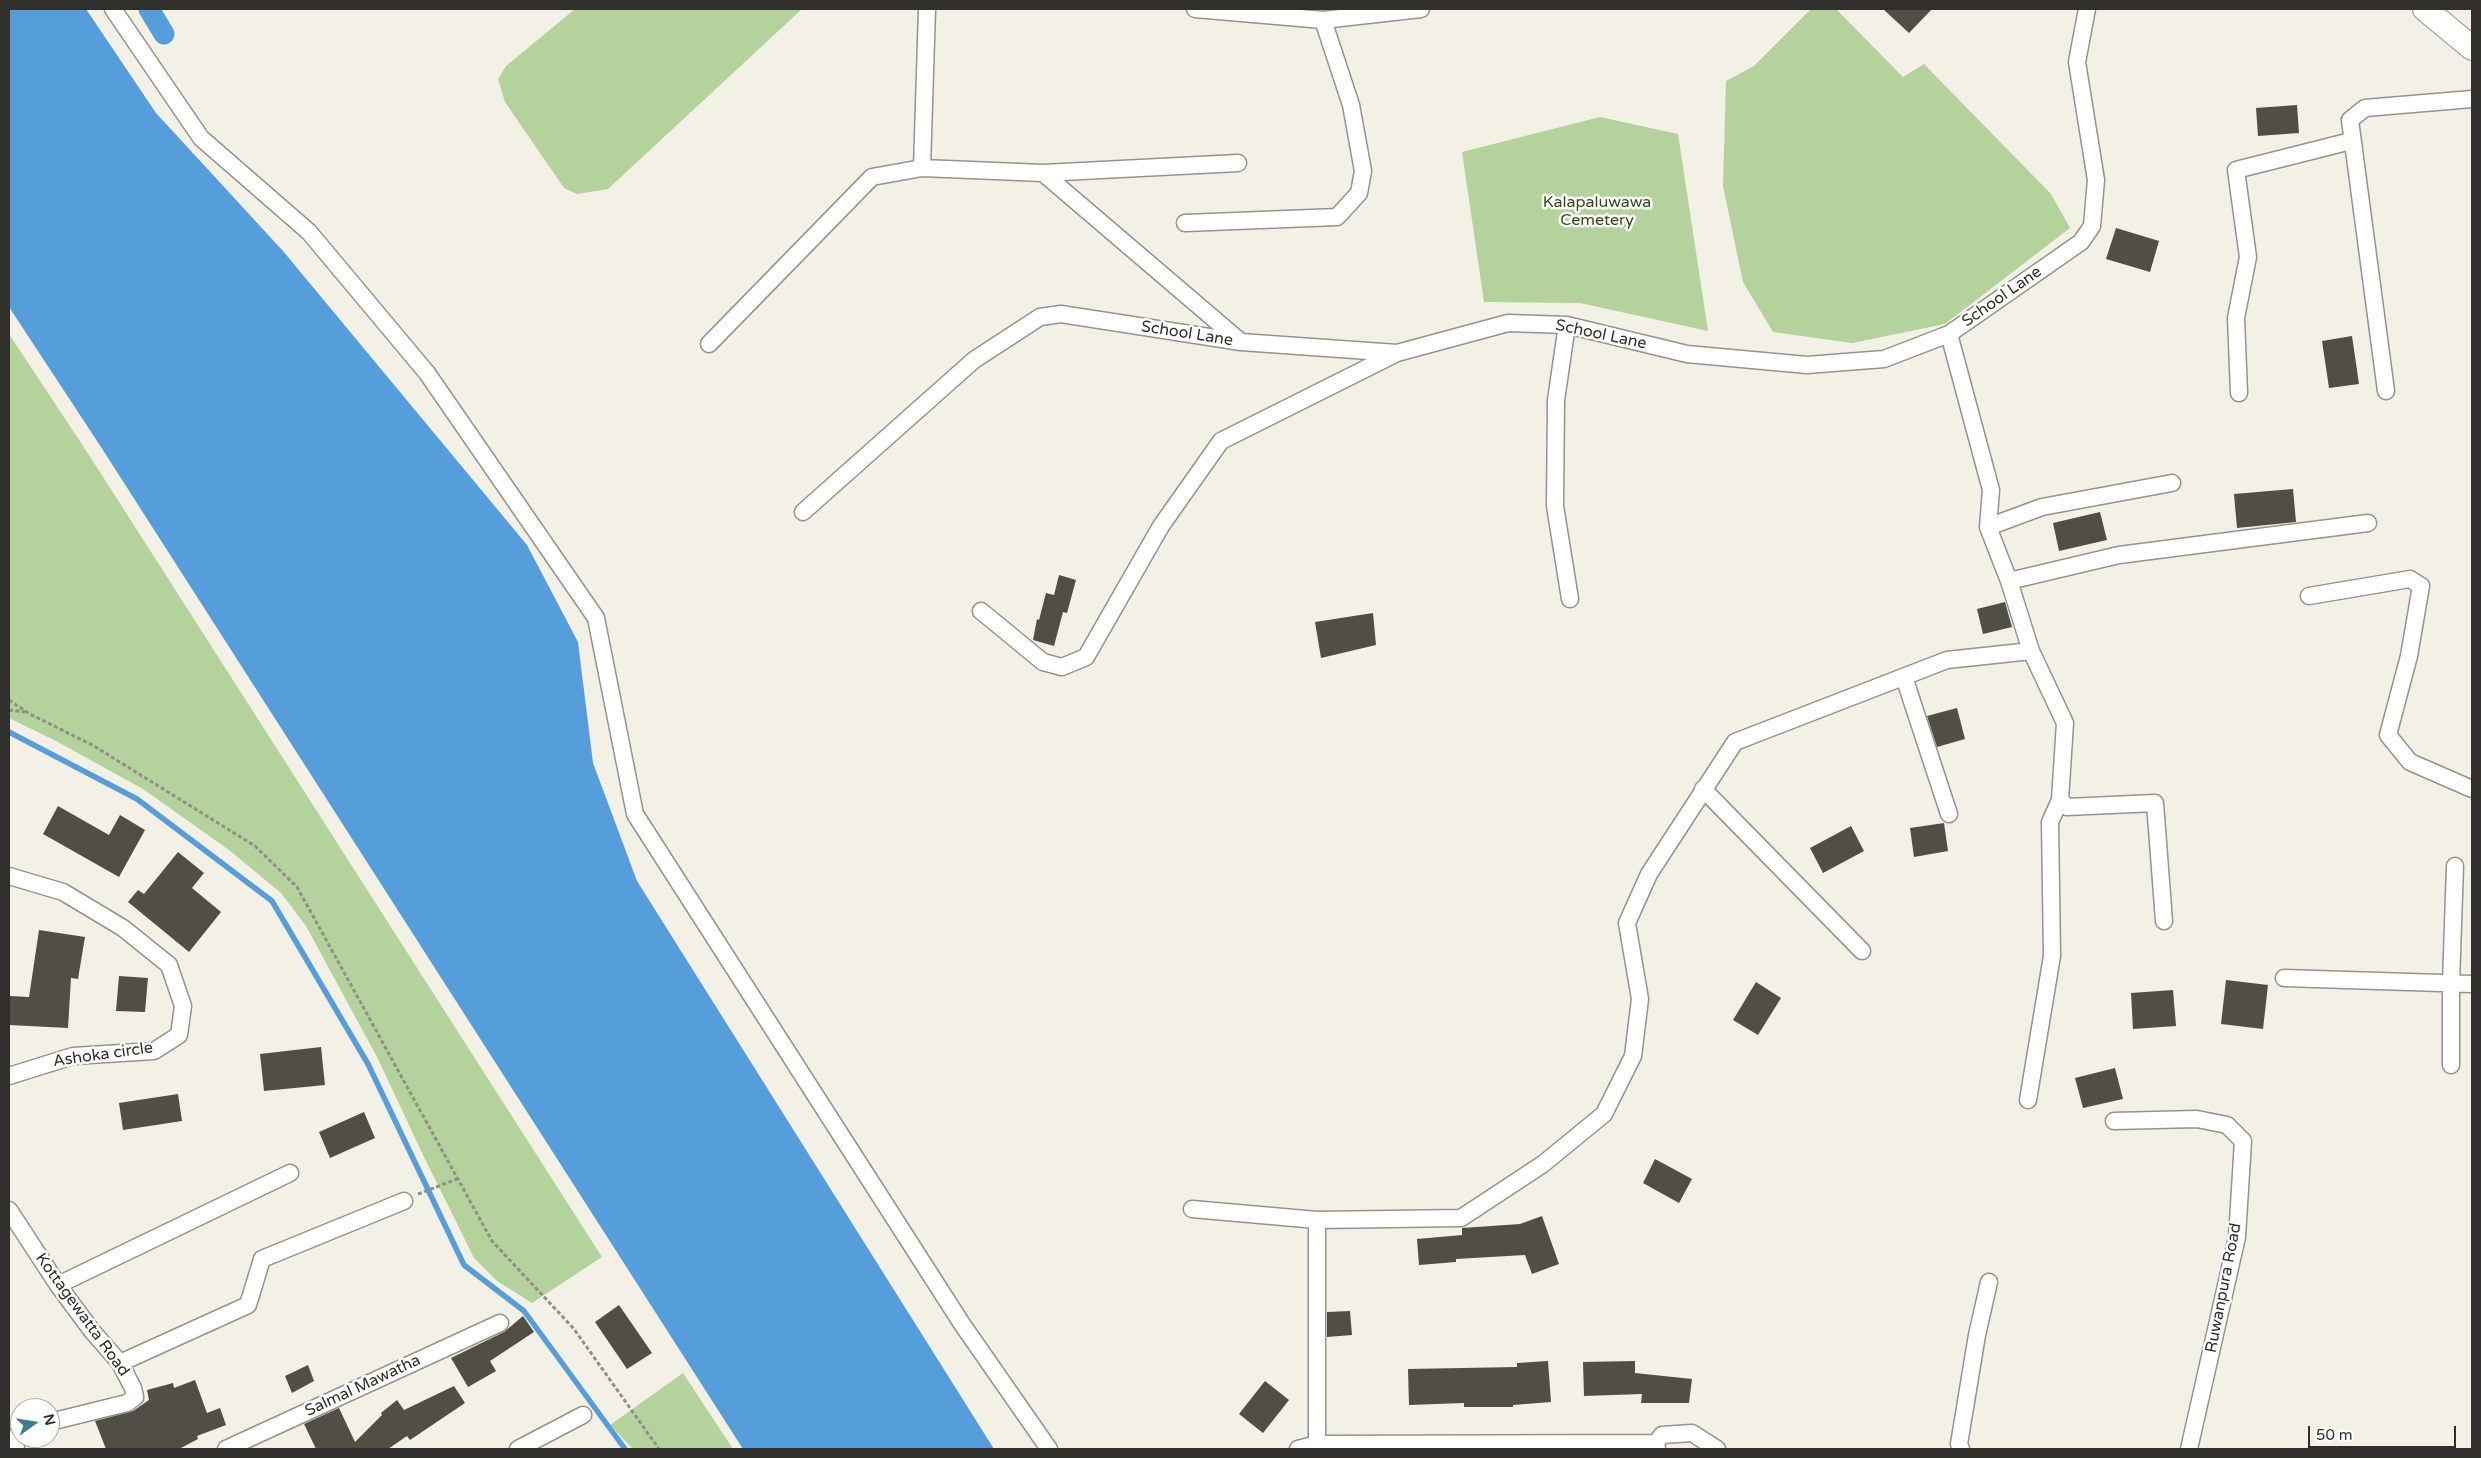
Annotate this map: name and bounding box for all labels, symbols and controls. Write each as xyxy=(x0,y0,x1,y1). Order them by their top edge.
park label: Kalapaluwawa Cemetery xyxy=(1543,193,1651,231)
street label: School Lane xyxy=(1959,263,2045,331)
street label: School Lane xyxy=(1554,316,1648,354)
street label: School Lane xyxy=(1140,317,1234,351)
street label: Ashoka circle xyxy=(52,1038,154,1072)
street label: Ruwanpura Road xyxy=(2202,1221,2246,1355)
street label: Kottagewatta Road xyxy=(31,1250,133,1380)
street label: Salmal Mawatha xyxy=(302,1351,424,1421)
north arrow xyxy=(10,1398,60,1448)
text: N xyxy=(40,1412,59,1427)
scale bar xyxy=(2311,1416,2458,1448)
text: 50 m xyxy=(2316,1426,2353,1444)

